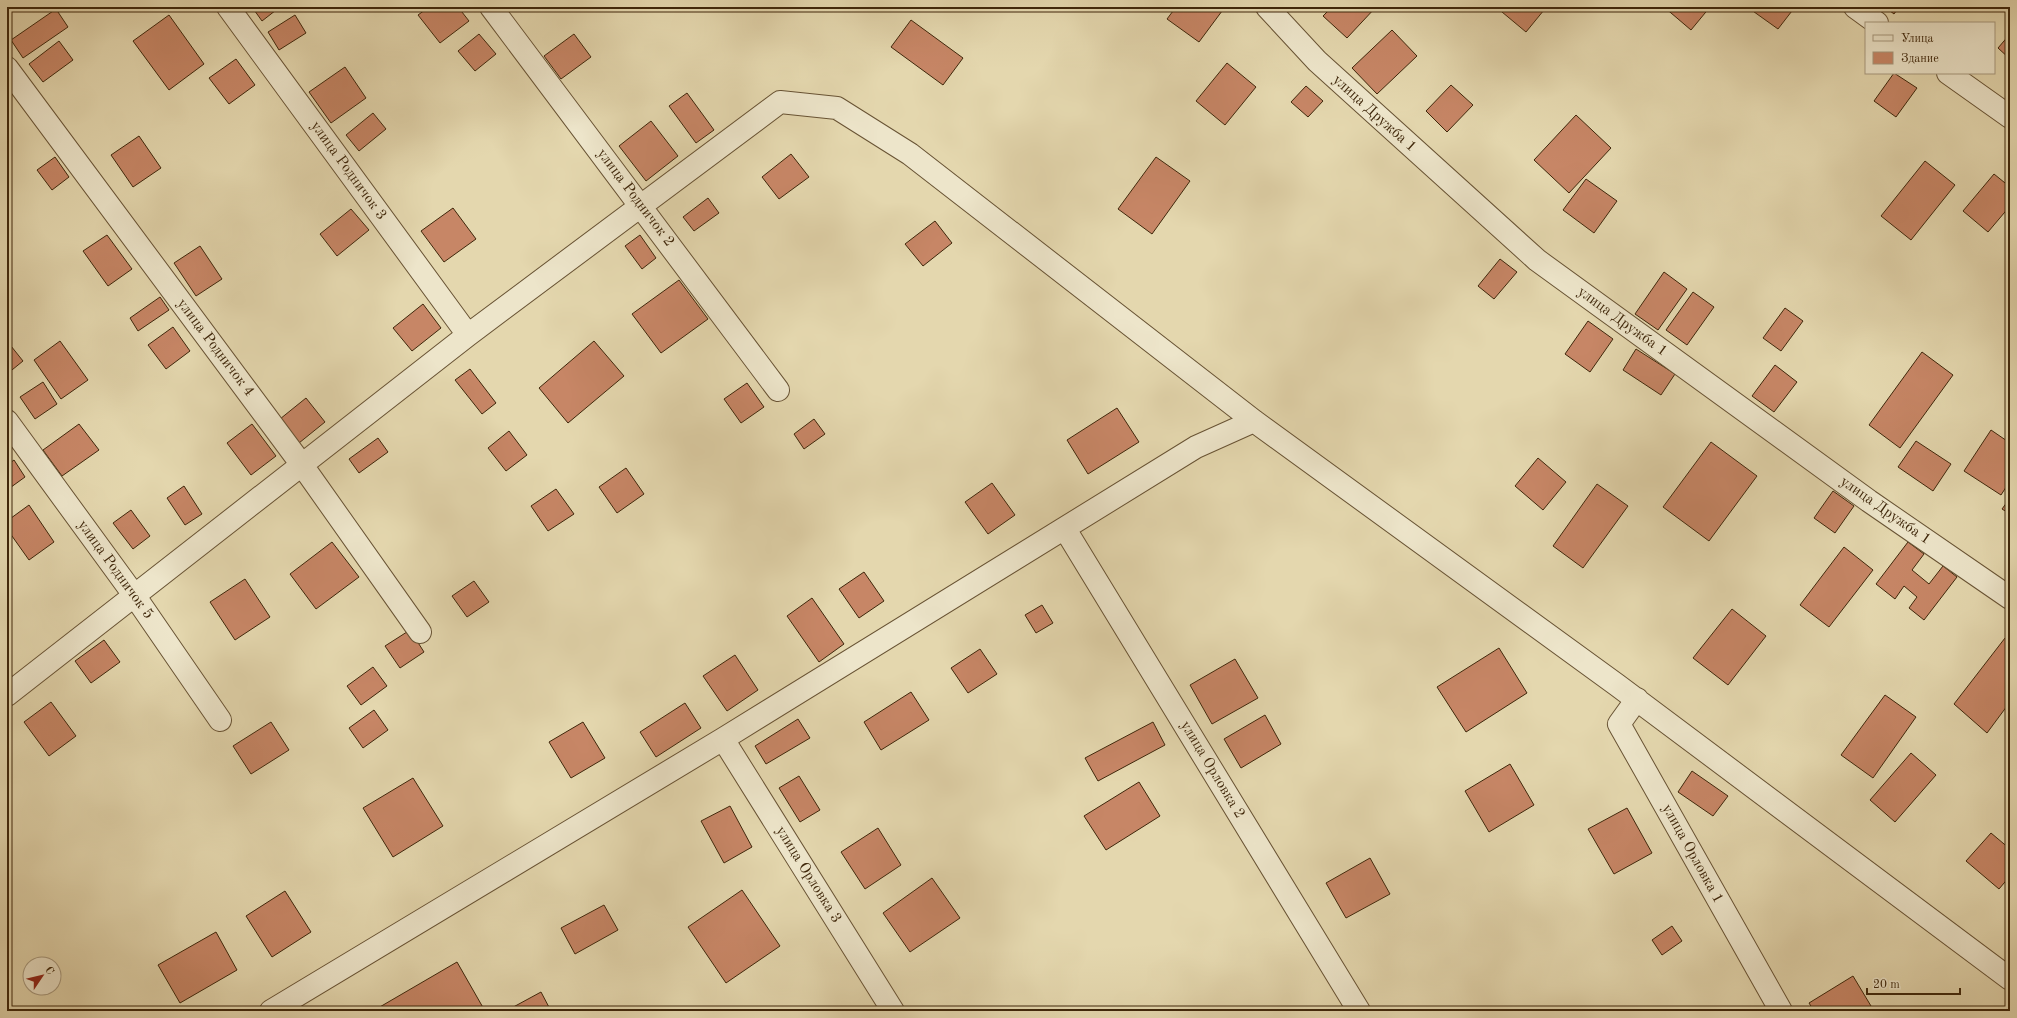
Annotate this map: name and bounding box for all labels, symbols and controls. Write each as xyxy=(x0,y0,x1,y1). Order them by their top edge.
legend xyxy=(1865,22,1995,74)
text: Улица xyxy=(1901,33,1934,45)
text: Здание xyxy=(1901,53,1939,65)
street label: улица Дружба 1 xyxy=(1329,73,1419,155)
street label: улица Родничок 3 xyxy=(307,119,389,223)
street label: улица Родничок 2 xyxy=(594,146,676,250)
street label: улица Дружба 1 xyxy=(1574,284,1670,360)
street label: улица Родничок 4 xyxy=(174,296,256,400)
street label: улица Дружба 1 xyxy=(1837,474,1933,548)
street label: улица Родничок 5 xyxy=(74,518,156,622)
street label: улица Орловка 2 xyxy=(1177,719,1247,821)
street label: улица Орловка 1 xyxy=(1659,802,1725,906)
street label: улица Орловка 3 xyxy=(772,824,844,926)
north arrow xyxy=(22,956,62,996)
text: С xyxy=(42,965,56,977)
scale bar xyxy=(1867,970,1960,996)
text: 20 m xyxy=(1873,979,1900,991)

